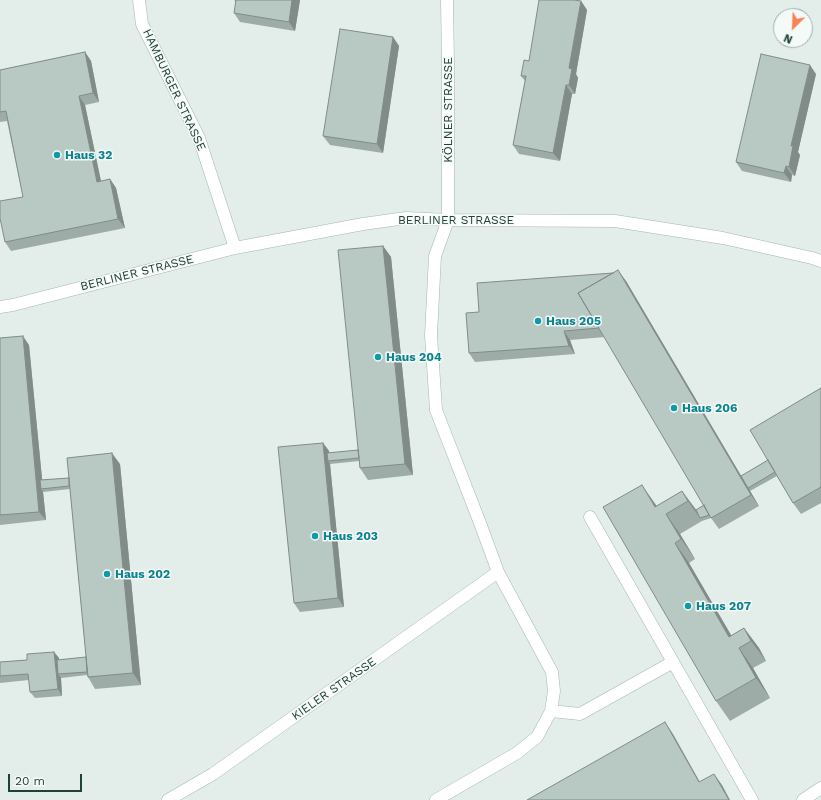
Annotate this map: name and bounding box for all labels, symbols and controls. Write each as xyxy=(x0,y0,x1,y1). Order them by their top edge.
north arrow xyxy=(773,8,813,48)
street label: HAMBURGER STRASSE xyxy=(139,27,209,153)
text: N xyxy=(782,31,795,46)
street label: KÖLNER STRASSE xyxy=(441,57,455,163)
place label: Haus 32 xyxy=(65,148,112,162)
marker: Haus 32 xyxy=(52,150,62,160)
street label: BERLINER STRASSE xyxy=(398,213,514,227)
street label: BERLINER STRASSE xyxy=(79,252,195,294)
place label: Haus 205 xyxy=(546,314,601,328)
marker: Haus 205 xyxy=(533,316,543,326)
place label: Haus 204 xyxy=(386,350,442,364)
marker: Haus 204 xyxy=(373,352,383,362)
place label: Haus 206 xyxy=(682,401,737,415)
marker: Haus 206 xyxy=(669,403,679,413)
place label: Haus 203 xyxy=(323,529,378,543)
marker: Haus 203 xyxy=(310,531,320,541)
place label: Haus 202 xyxy=(115,567,170,581)
marker: Haus 202 xyxy=(102,569,112,579)
place label: Haus 207 xyxy=(696,599,751,613)
marker: Haus 207 xyxy=(683,601,693,611)
street label: KIELER STRASSE xyxy=(289,655,379,723)
scale bar xyxy=(10,766,84,792)
text: 20 m xyxy=(15,774,45,788)

